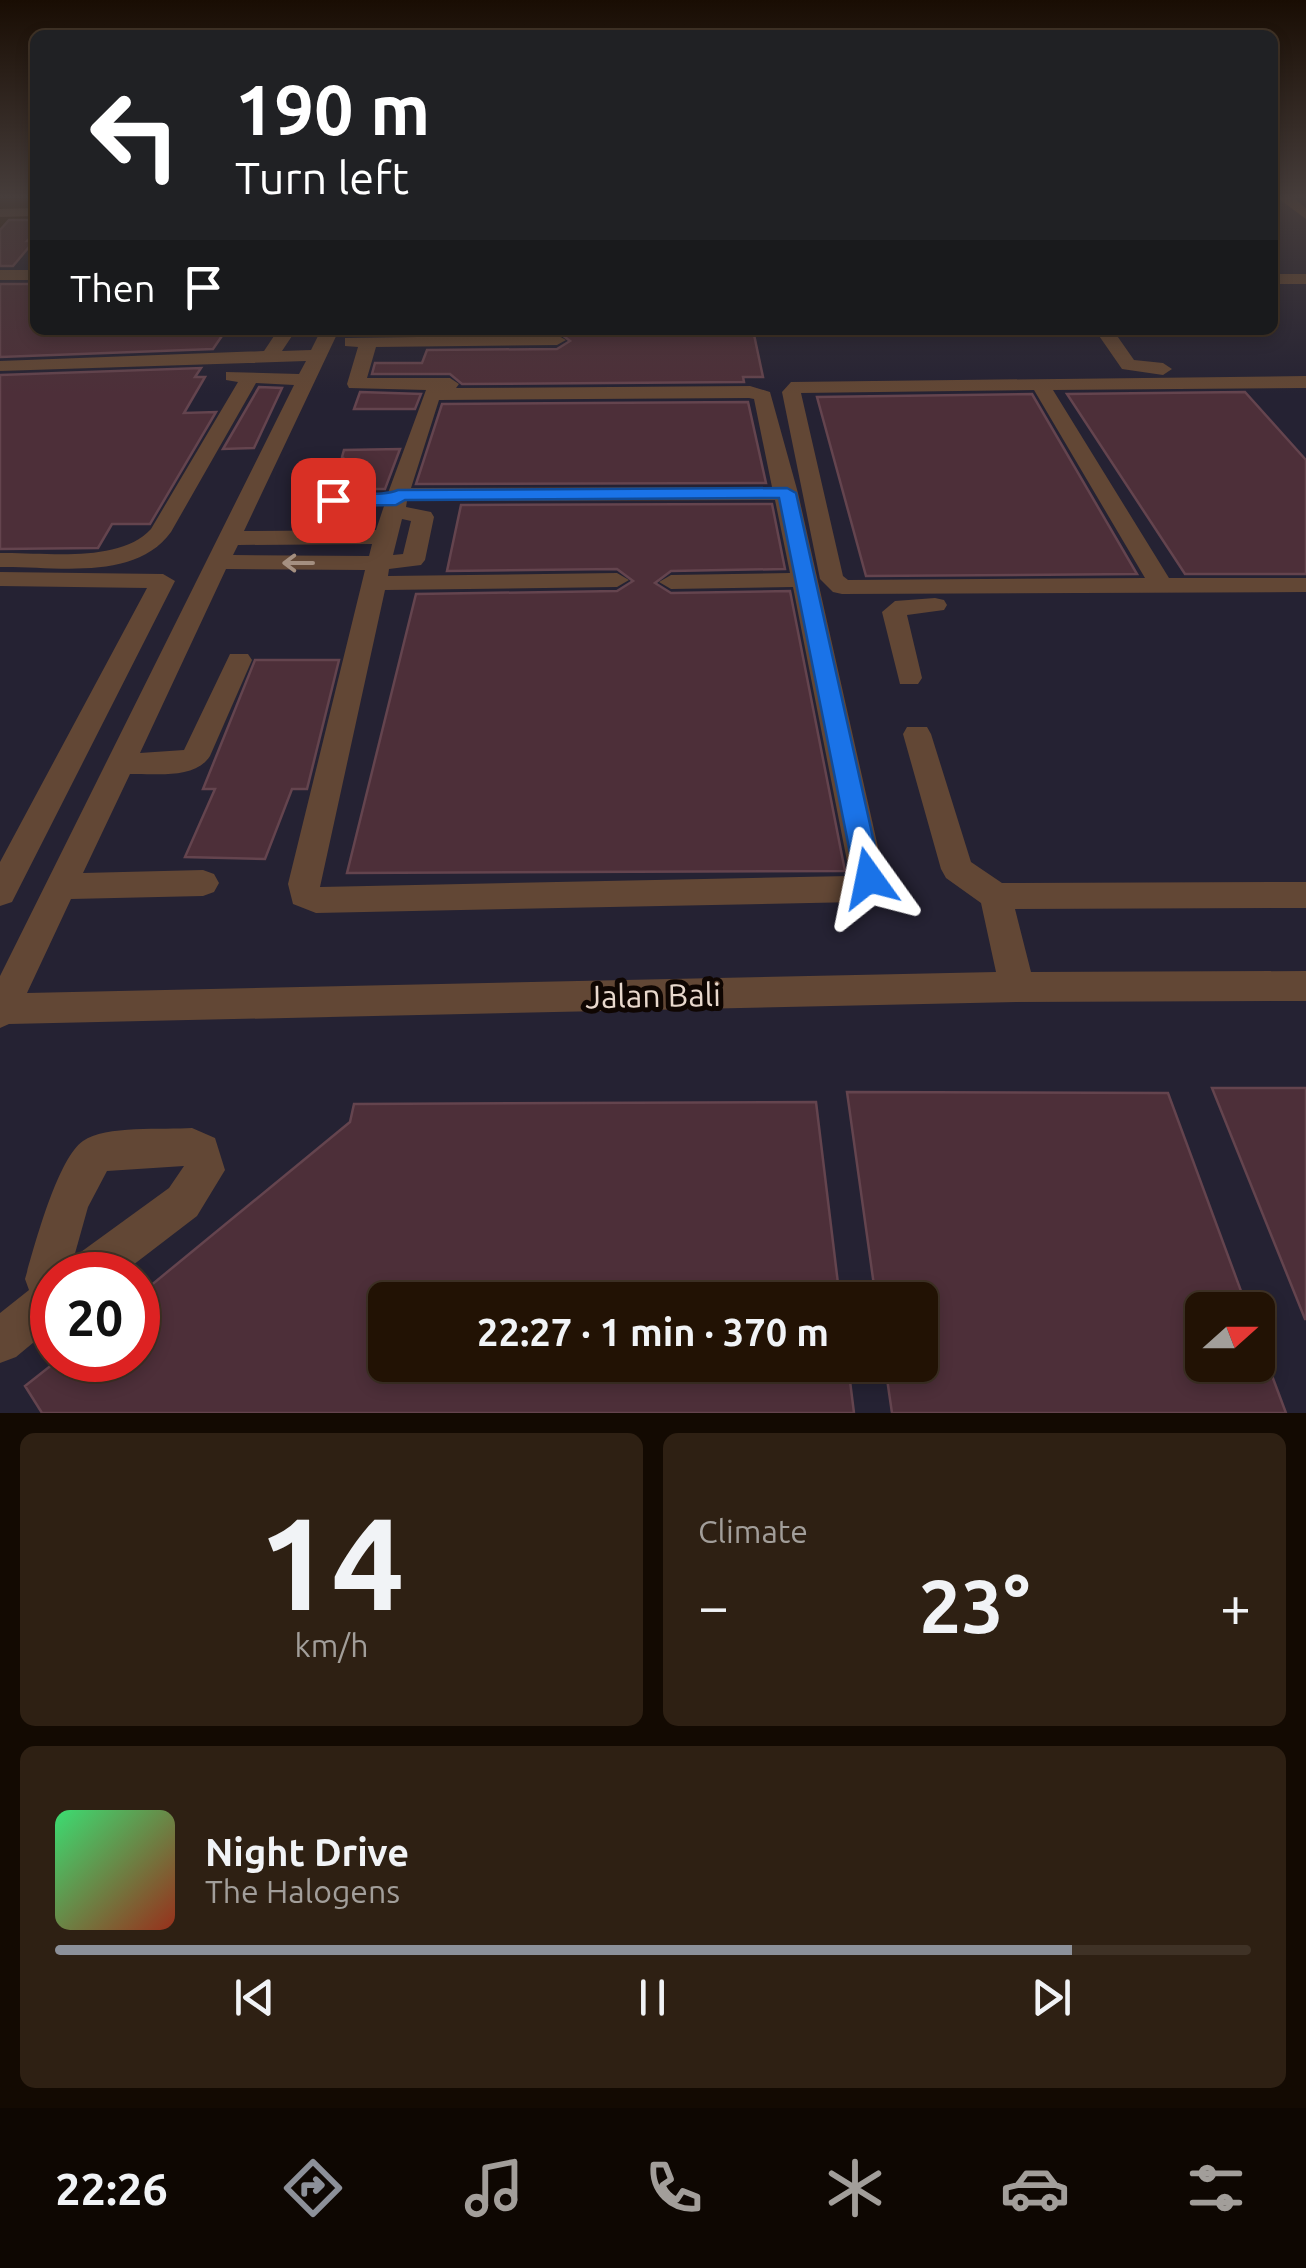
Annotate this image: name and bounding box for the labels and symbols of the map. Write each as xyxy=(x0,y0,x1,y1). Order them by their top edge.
pin xyxy=(291,458,376,543)
one-way arrow xyxy=(283,553,315,572)
position arrow xyxy=(817,826,921,930)
street label: Jalan Bali xyxy=(585,976,721,1014)
speed limit sign: 20 xyxy=(30,1252,160,1382)
north arrow xyxy=(1185,1292,1275,1382)

